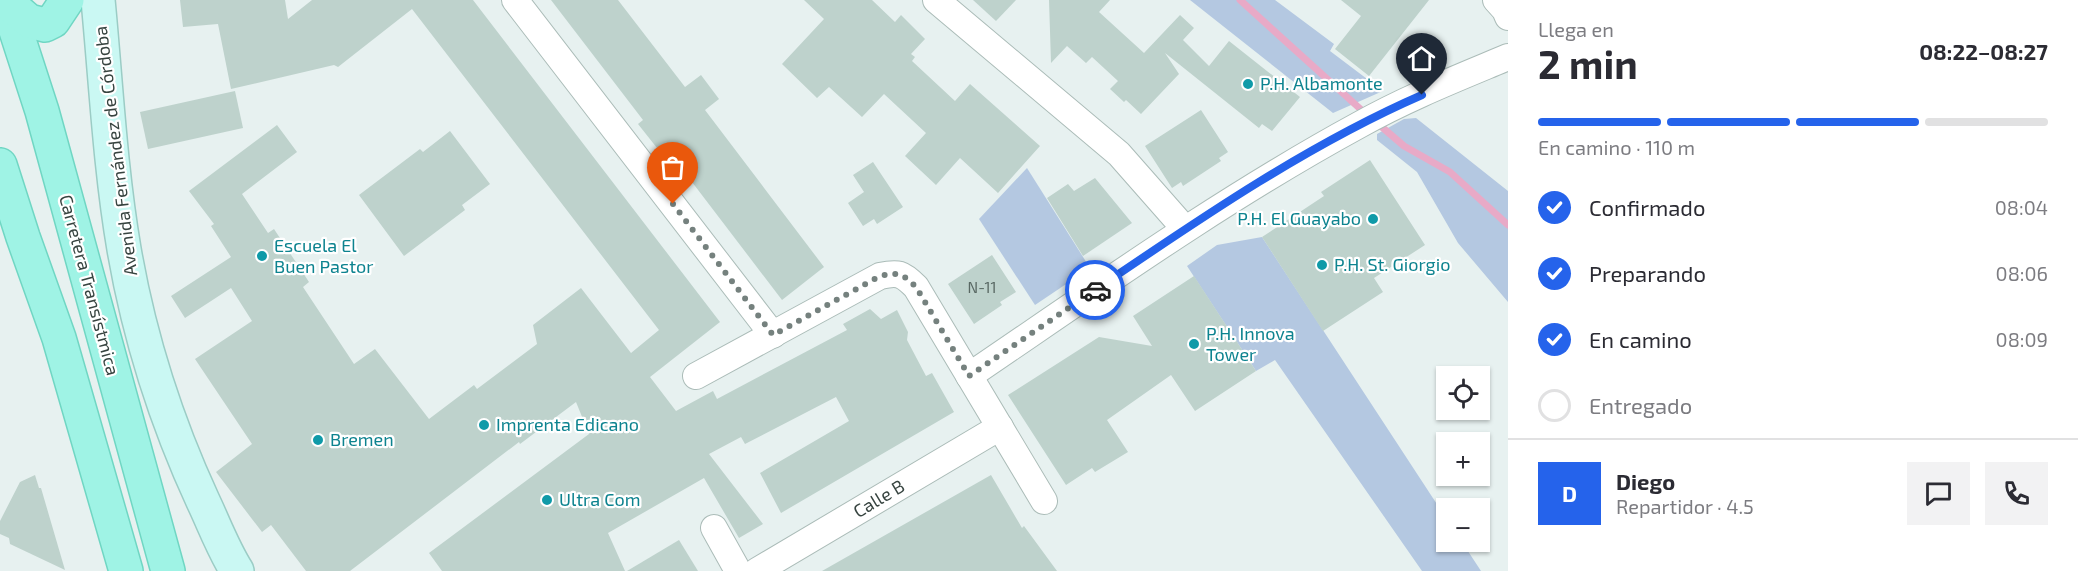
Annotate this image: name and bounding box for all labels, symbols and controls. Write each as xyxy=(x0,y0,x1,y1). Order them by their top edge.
text: Llega en xyxy=(1538,17,1614,41)
street label: Avenida Fernández de Córdoba xyxy=(89,25,141,277)
pin xyxy=(1396,33,1447,95)
text: 08:22–08:27 xyxy=(1919,38,2048,64)
text: 2 min xyxy=(1538,40,1638,87)
icon: home xyxy=(1405,42,1438,75)
place label: P.H. Albamonte xyxy=(1260,72,1383,94)
marker: P.H. Albamonte xyxy=(1241,77,1255,91)
text: En camino · 110 m xyxy=(1538,135,1695,159)
pin xyxy=(647,142,698,204)
icon: bag xyxy=(656,151,689,184)
icon: check xyxy=(1538,191,1571,224)
street label: Carretera Transístmica xyxy=(55,192,125,377)
text: Confirmado xyxy=(1589,194,1705,220)
text: 08:04 xyxy=(1995,195,2048,219)
place label: P.H. El Guayabo xyxy=(1237,207,1361,229)
marker: P.H. El Guayabo xyxy=(1366,212,1380,226)
place label: Escuela El Buen Pastor xyxy=(274,234,373,277)
marker: Escuela El Buen Pastor xyxy=(255,249,269,263)
place label: P.H. St. Giorgio xyxy=(1334,253,1450,275)
icon: check xyxy=(1538,257,1571,290)
marker: P.H. St. Giorgio xyxy=(1315,258,1329,272)
courier xyxy=(1065,260,1125,320)
text: Preparando xyxy=(1589,260,1706,286)
text: 08:06 xyxy=(1996,261,2048,285)
icon: car xyxy=(1079,274,1112,307)
house number: N-11 xyxy=(968,278,996,296)
place label: P.H. Innova Tower xyxy=(1206,322,1295,365)
icon: check xyxy=(1538,323,1571,356)
text: En camino xyxy=(1589,326,1692,352)
text: 08:09 xyxy=(1996,327,2048,351)
marker: P.H. Innova Tower xyxy=(1187,337,1201,351)
map controls xyxy=(1436,366,1490,552)
button: locate xyxy=(1436,366,1490,420)
text: Entregado xyxy=(1589,392,1692,418)
place label: Imprenta Edicano xyxy=(496,413,639,435)
marker: Imprenta Edicano xyxy=(477,418,491,432)
place label: Bremen xyxy=(330,428,394,450)
button: + xyxy=(1436,432,1490,486)
marker: Bremen xyxy=(311,433,325,447)
button: chat xyxy=(1907,462,1970,525)
button: phone xyxy=(1985,462,2048,525)
text: Diego xyxy=(1616,468,1675,494)
street label: Calle B xyxy=(849,474,908,522)
text: D xyxy=(1562,480,1577,506)
place label: Ultra Com xyxy=(559,488,640,510)
marker: Ultra Com xyxy=(540,493,554,507)
text: Repartidor · 4.5 xyxy=(1616,494,1754,518)
button: − xyxy=(1436,498,1490,552)

